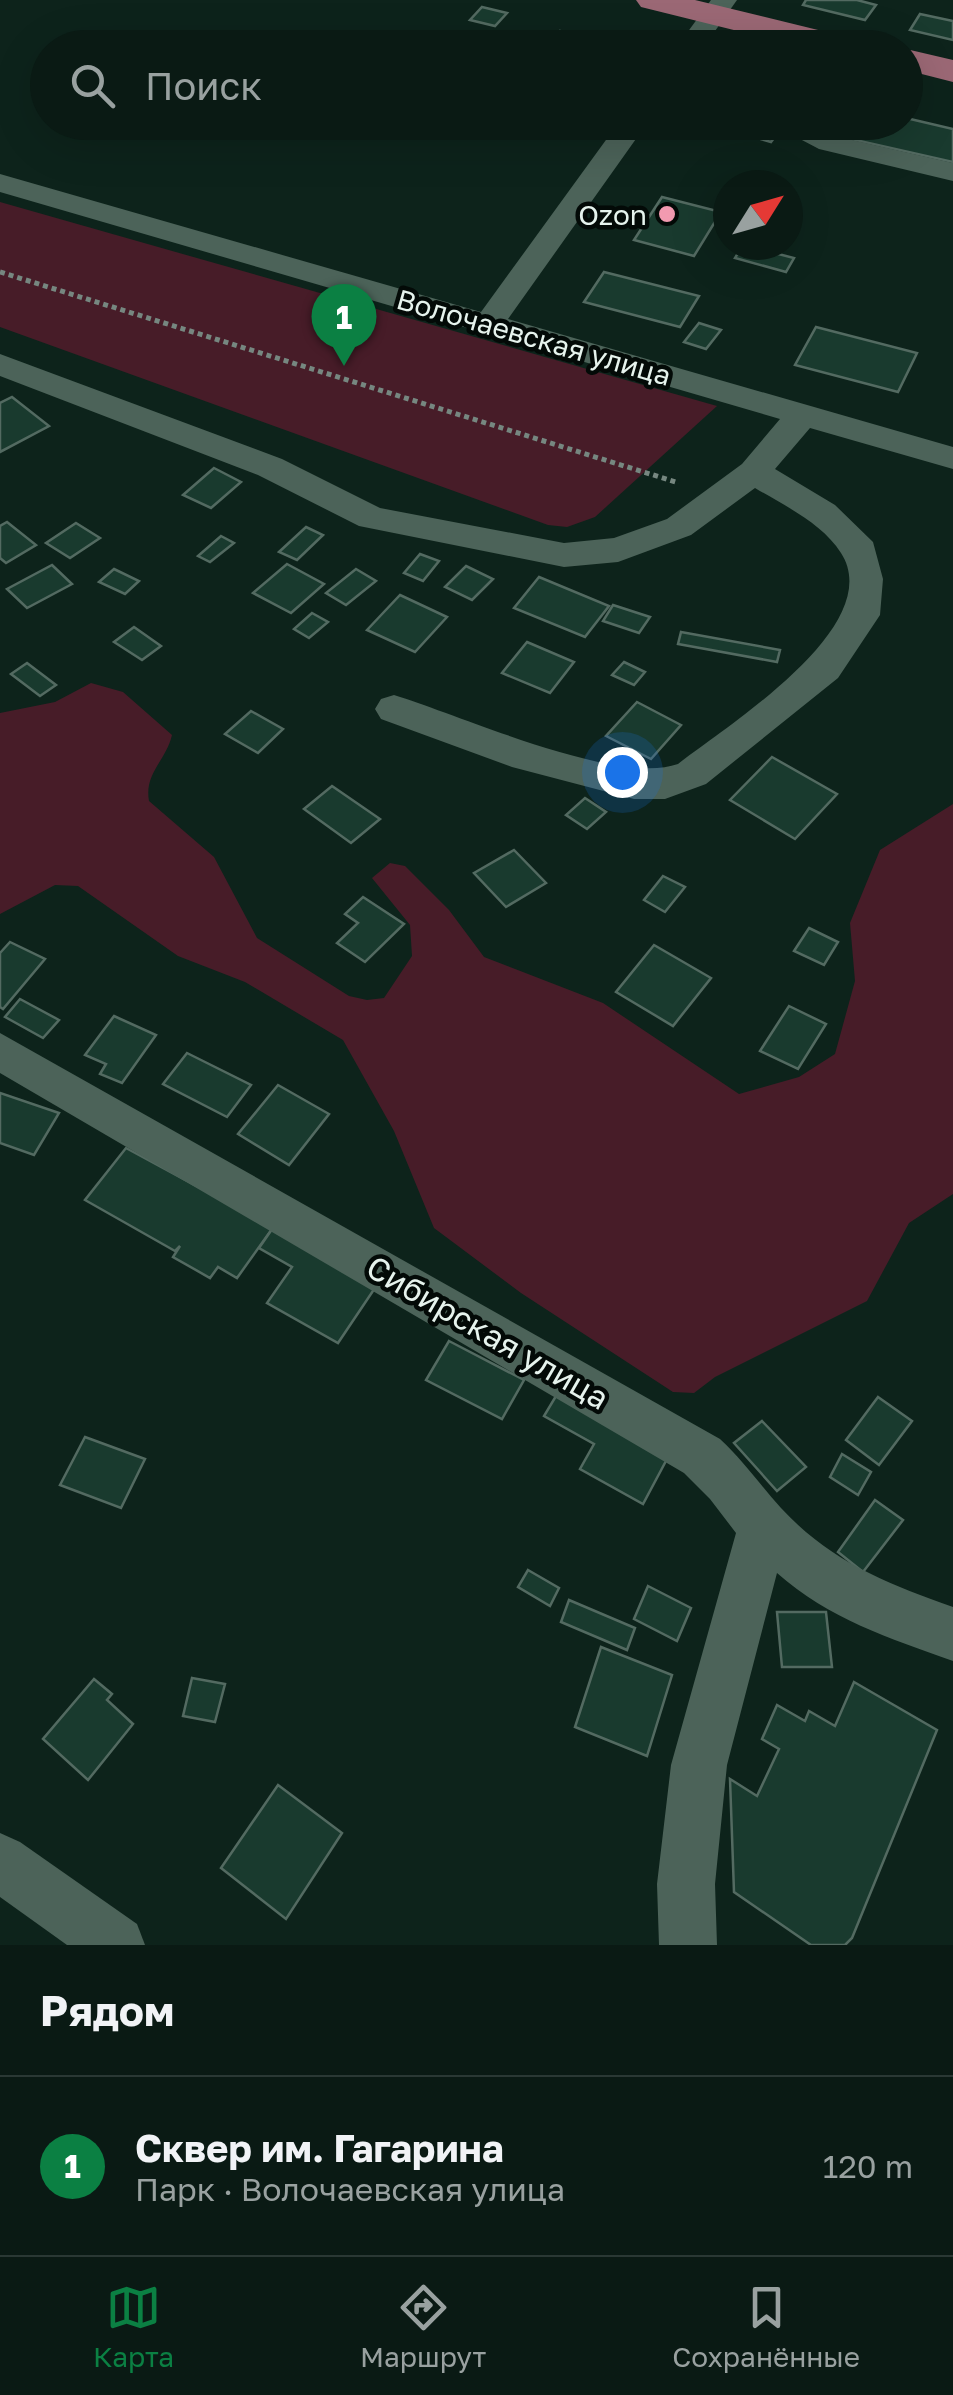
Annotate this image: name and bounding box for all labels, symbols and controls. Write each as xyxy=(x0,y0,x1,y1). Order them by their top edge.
search box xyxy=(30,30,923,140)
icon: search xyxy=(65,58,120,113)
text: Поиск xyxy=(145,63,262,108)
north arrow xyxy=(713,170,803,260)
place label: Ozon xyxy=(578,198,647,231)
marker: Ozon xyxy=(656,203,678,225)
street label: Волочаевская улица xyxy=(393,282,675,392)
pin: 1 xyxy=(312,284,376,366)
your location xyxy=(597,747,648,798)
street label: Сибирская улица xyxy=(360,1247,616,1417)
text: Рядом xyxy=(40,1985,174,2035)
text: Сквер им. Гагарина xyxy=(135,2125,504,2170)
text: 1 xyxy=(64,2147,81,2185)
text: 120 m xyxy=(823,2147,913,2185)
text: Парк · Волочаевская улица xyxy=(135,2170,565,2208)
tab: Карта xyxy=(93,2280,174,2373)
tab: Маршрут xyxy=(360,2280,486,2373)
tab: Сохранённые xyxy=(672,2280,860,2373)

